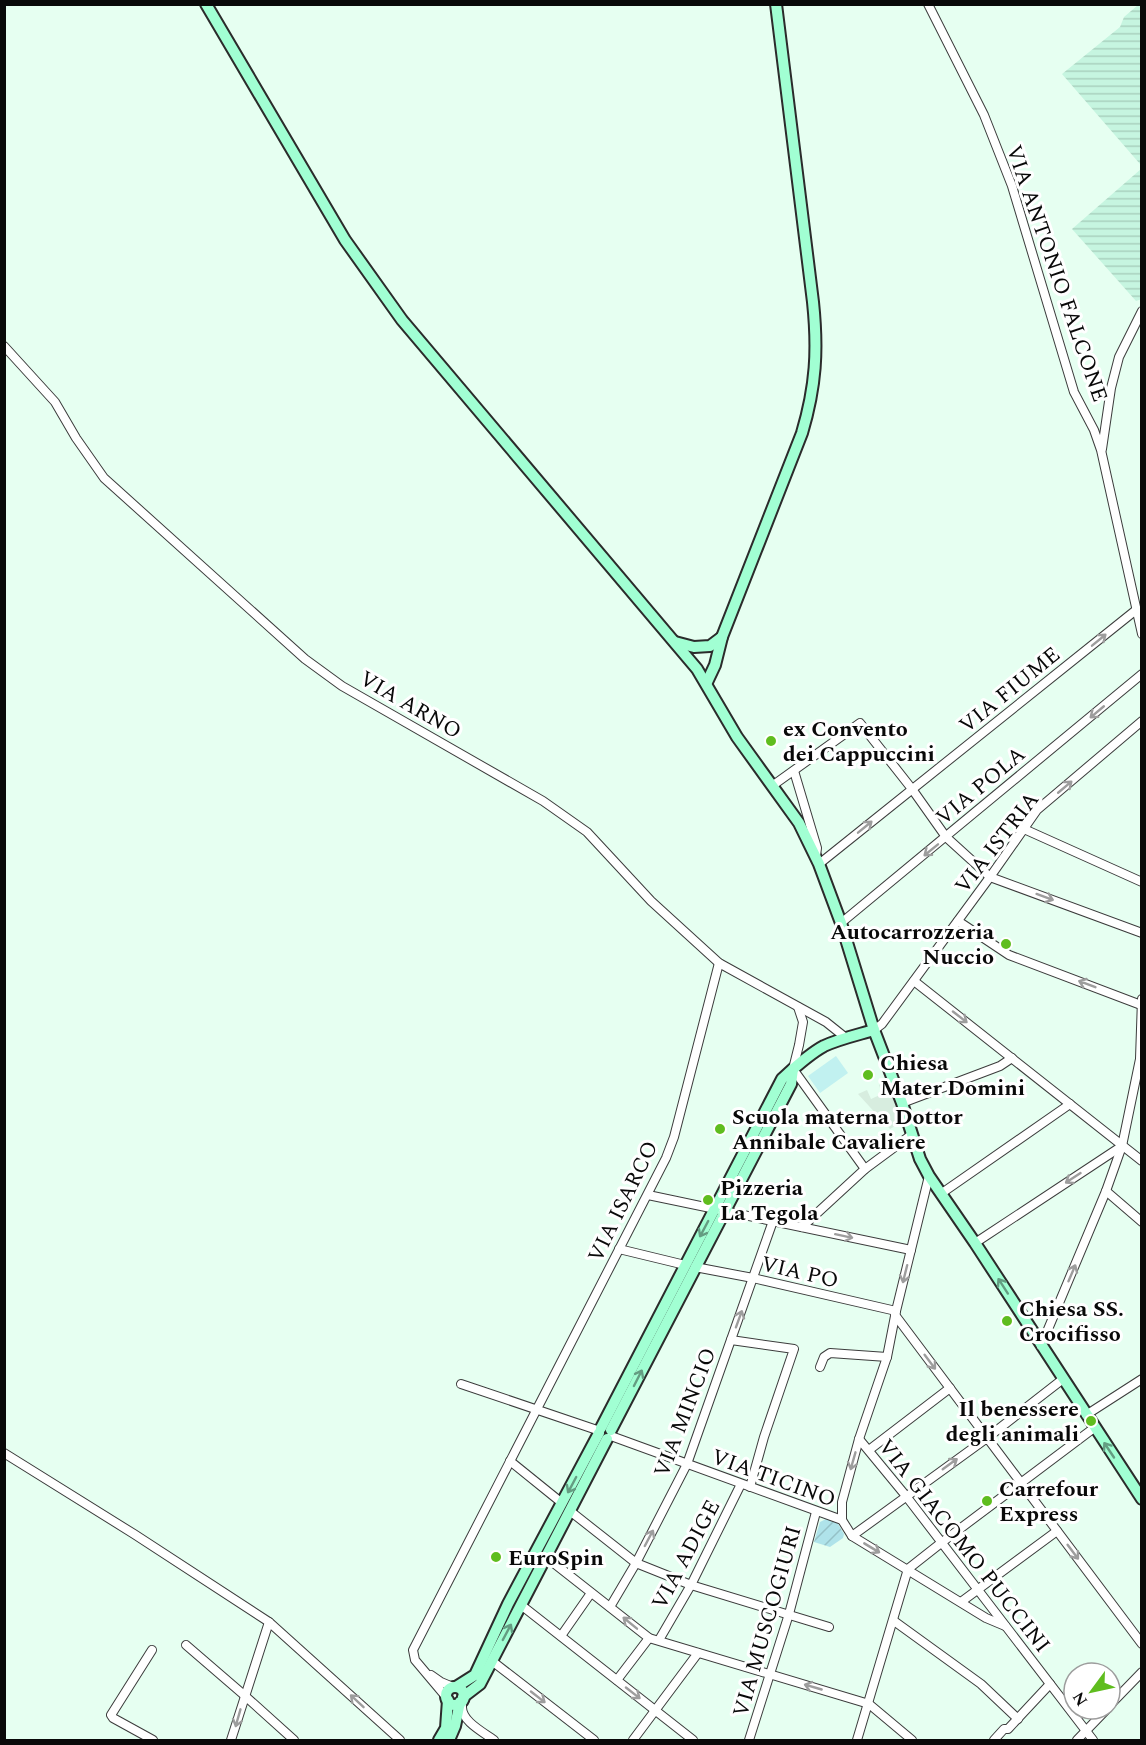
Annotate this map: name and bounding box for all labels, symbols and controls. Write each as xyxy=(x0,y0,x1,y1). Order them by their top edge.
street label: VIA ANTONIO FALCONE xyxy=(997,140,1116,407)
one-way arrow xyxy=(1091,633,1107,646)
street label: VIA FIUME xyxy=(952,639,1068,741)
street label: VIA ARNO xyxy=(353,663,468,748)
one-way arrow xyxy=(1090,705,1105,719)
place label: ex Convento dei Cappuccini xyxy=(783,713,935,771)
marker: ex Convento dei Cappuccini xyxy=(764,734,778,748)
street label: VIA POLA xyxy=(929,739,1033,834)
one-way arrow xyxy=(1057,780,1073,793)
street label: VIA ISTRIA xyxy=(947,785,1048,901)
one-way arrow xyxy=(857,820,872,834)
one-way arrow xyxy=(923,843,939,856)
one-way arrow xyxy=(1035,892,1054,903)
place label: Autocarrozzeria Nuccio xyxy=(830,916,995,974)
marker: Autocarrozzeria Nuccio xyxy=(999,937,1013,951)
one-way arrow xyxy=(1078,978,1097,989)
one-way arrow xyxy=(951,1010,967,1023)
place label: Chiesa Mater Domini xyxy=(880,1047,1025,1105)
marker: Chiesa Mater Domini xyxy=(861,1068,875,1082)
place label: Scuola materna Dottor Annibale Cavaliere xyxy=(732,1101,963,1159)
marker: Scuola materna Dottor Annibale Cavaliere xyxy=(713,1122,727,1136)
street label: VIA ISARCO xyxy=(580,1135,667,1268)
place label: Pizzeria La Tegola xyxy=(720,1172,819,1230)
one-way arrow xyxy=(1065,1172,1082,1184)
marker: Pizzeria La Tegola xyxy=(701,1193,715,1207)
one-way arrow xyxy=(697,1220,709,1238)
one-way arrow xyxy=(833,1231,853,1242)
street label: VIA PO xyxy=(758,1248,842,1297)
one-way arrow xyxy=(899,1264,911,1283)
one-way arrow xyxy=(1067,1264,1078,1282)
one-way arrow xyxy=(997,1278,1009,1295)
place label: Chiesa SS. Crocifisso xyxy=(1019,1293,1124,1351)
one-way arrow xyxy=(734,1310,745,1329)
marker: Chiesa SS. Crocifisso xyxy=(1000,1314,1014,1328)
street label: VIA MINCIO xyxy=(646,1343,725,1482)
one-way arrow xyxy=(924,1353,937,1369)
one-way arrow xyxy=(633,1369,644,1387)
place label: Il benessere degli animali xyxy=(946,1393,1079,1451)
marker: Il benessere degli animali xyxy=(1084,1414,1098,1428)
street label: VIA GIACOMO PUCCINI xyxy=(870,1432,1058,1660)
street label: VIA TICINO xyxy=(707,1441,840,1516)
one-way arrow xyxy=(1103,1442,1115,1459)
one-way arrow xyxy=(847,1451,858,1470)
one-way arrow xyxy=(942,1458,958,1470)
place label: Carrefour Express xyxy=(999,1473,1099,1531)
one-way arrow xyxy=(566,1475,577,1493)
street label: VIA ADIGE xyxy=(644,1494,729,1616)
marker: Carrefour Express xyxy=(980,1494,994,1508)
street label: VIA MUSCOGIURI xyxy=(724,1522,811,1721)
one-way arrow xyxy=(644,1529,655,1547)
place label: EuroSpin xyxy=(508,1542,604,1575)
one-way arrow xyxy=(863,1542,880,1554)
one-way arrow xyxy=(1066,1543,1079,1559)
marker: EuroSpin xyxy=(489,1550,503,1564)
one-way arrow xyxy=(622,1616,638,1629)
one-way arrow xyxy=(501,1624,513,1642)
north arrow xyxy=(1062,1661,1122,1721)
one-way arrow xyxy=(804,1681,823,1692)
one-way arrow xyxy=(625,1686,641,1699)
text: N xyxy=(1067,1687,1094,1711)
one-way arrow xyxy=(529,1691,545,1704)
one-way arrow xyxy=(350,1694,365,1708)
one-way arrow xyxy=(232,1708,243,1727)

